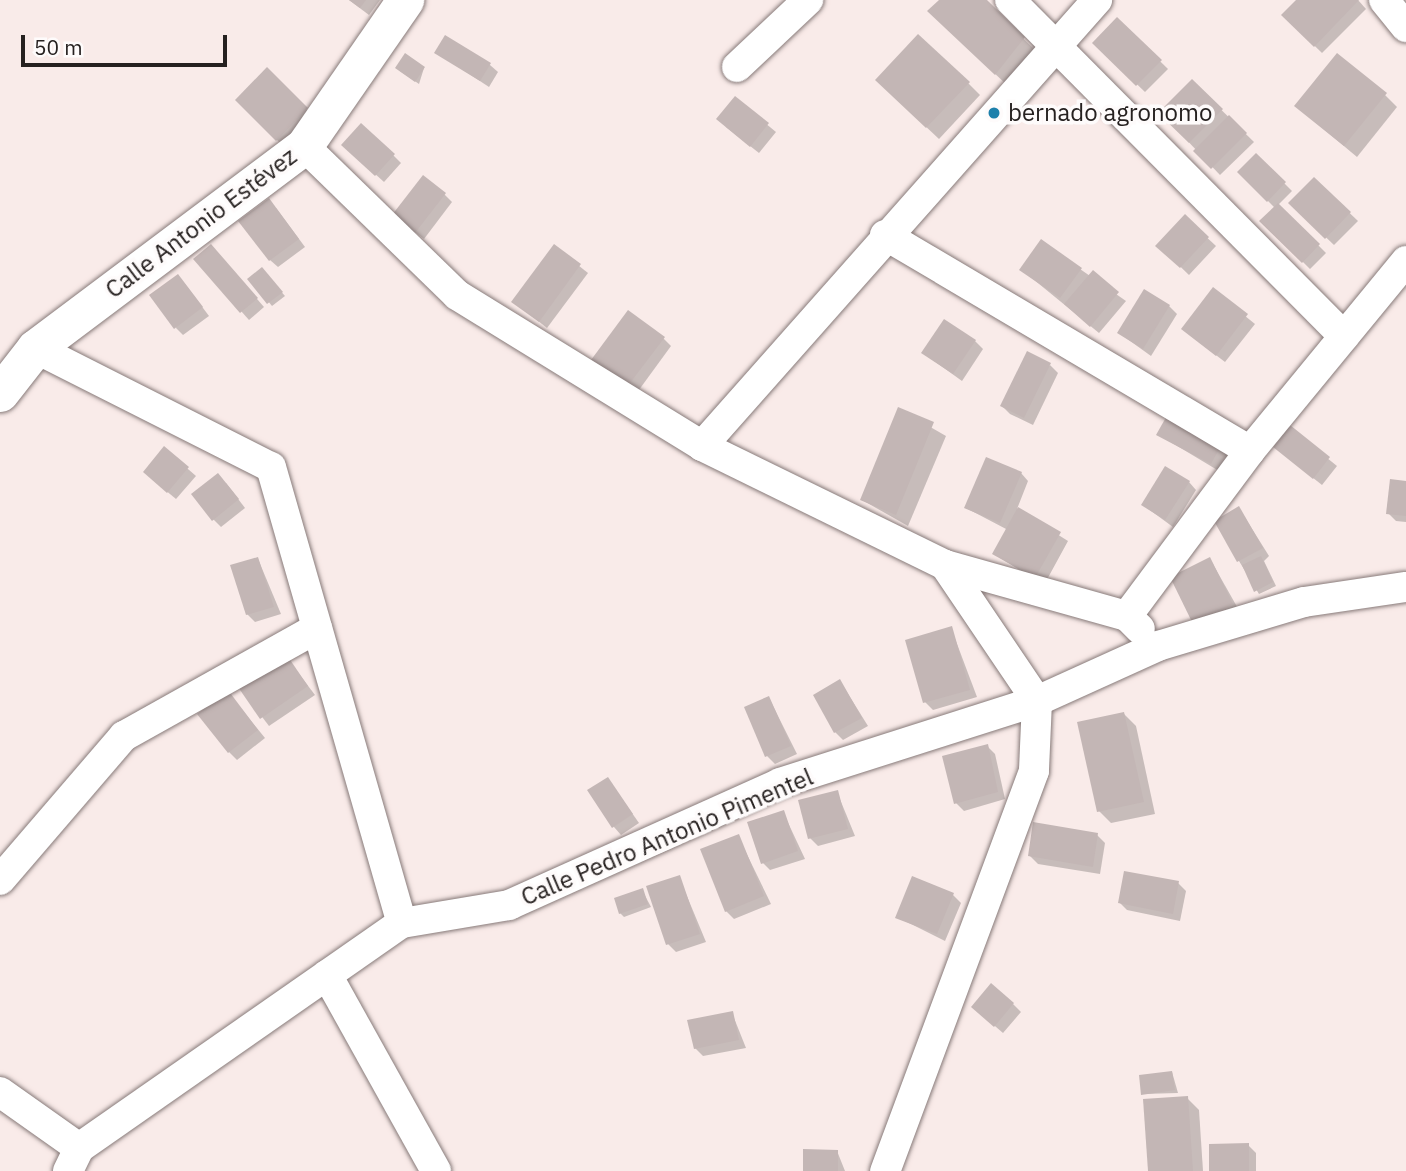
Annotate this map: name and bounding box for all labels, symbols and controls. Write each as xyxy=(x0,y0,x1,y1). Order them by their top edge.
scale bar xyxy=(24,21,231,65)
text: 50 m xyxy=(34,33,83,61)
place label: bernado agronomo xyxy=(1008,99,1212,127)
marker: bernado agronomo xyxy=(986,105,1002,121)
street label: Calle Antonio Estévez xyxy=(100,142,302,304)
street label: Calle Pedro Antonio Pimentel xyxy=(517,762,817,912)

